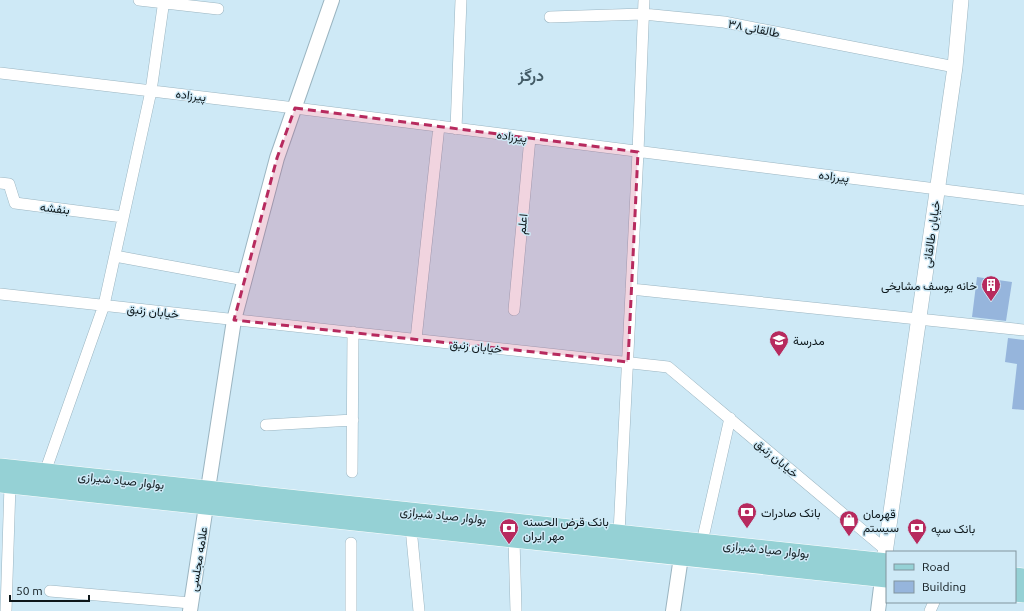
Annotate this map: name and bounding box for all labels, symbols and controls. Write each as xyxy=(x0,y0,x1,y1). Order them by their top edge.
street label: طالقانی ۳۸ xyxy=(727,17,781,41)
district label: درگز xyxy=(517,66,544,86)
street label: پیرزاده xyxy=(175,87,207,105)
street label: پیرزاده xyxy=(496,128,528,146)
street label: پیرزاده xyxy=(818,168,850,186)
street label: بنفشه xyxy=(39,200,71,217)
street label: خیابان طالقانی xyxy=(920,200,944,269)
street label: اعلم xyxy=(514,213,532,235)
building icon: خانه یوسف مشایخی xyxy=(980,274,1002,302)
place label: خانه یوسف مشایخی xyxy=(881,279,977,294)
street label: خیابان زنبق xyxy=(126,302,180,322)
school or university icon: مدرسة xyxy=(768,329,790,357)
place label: مدرسة xyxy=(793,334,825,349)
street label: خیابان زنبق xyxy=(449,337,503,357)
street label: خیابان زنبق xyxy=(751,436,801,481)
street label: بولوار صیاد شیرازی xyxy=(77,469,165,493)
bank icon: بانک صادرات xyxy=(736,501,758,529)
street label: بولوار صیاد شیرازی xyxy=(399,504,487,528)
place label: بانک صادرات xyxy=(761,506,821,521)
place label: قهرمان سیستم xyxy=(863,507,899,536)
shop icon: قهرمان سیستم xyxy=(838,509,860,537)
place label: بانک قرض الحسنه مهر ایران xyxy=(523,515,609,544)
bank icon: بانک قرض الحسنه مهر ایران xyxy=(498,517,520,545)
bank icon: بانک سپه xyxy=(906,517,928,545)
place label: بانک سپه xyxy=(931,522,975,537)
street label: علامه مجلسی xyxy=(186,526,211,593)
street label: بولوار صیاد شیرازی xyxy=(722,538,810,562)
legend xyxy=(886,551,1016,603)
text: Road xyxy=(922,560,950,573)
scale bar xyxy=(10,577,89,603)
text: Building xyxy=(922,580,966,593)
text: 50 m xyxy=(16,584,43,597)

